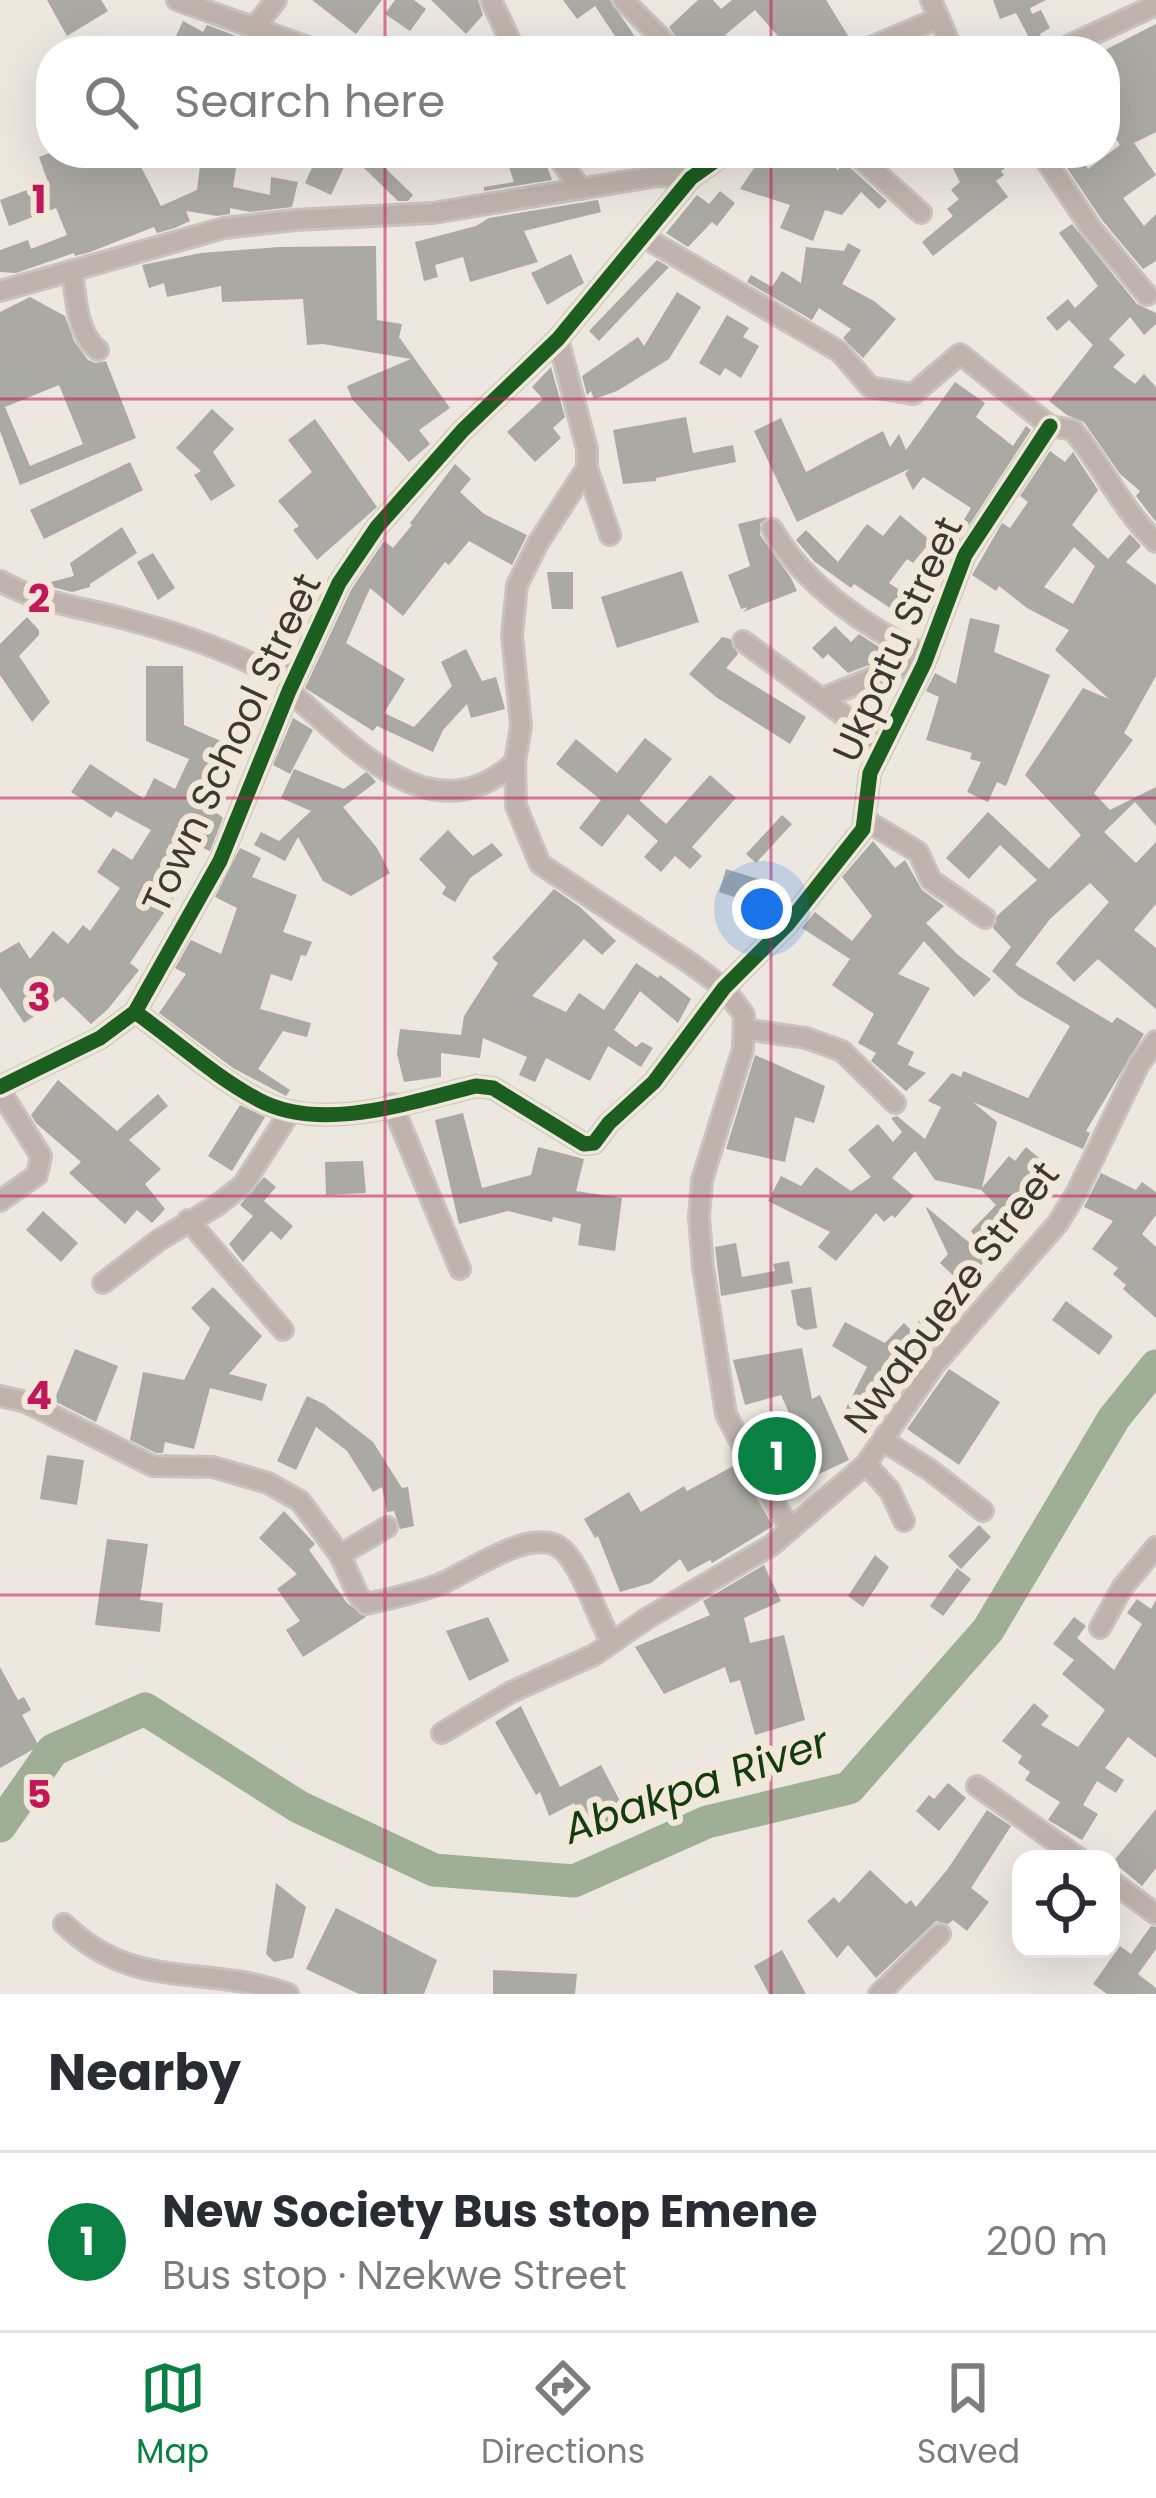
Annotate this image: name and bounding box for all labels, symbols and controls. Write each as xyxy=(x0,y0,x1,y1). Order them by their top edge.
search box xyxy=(36,36,1120,168)
icon: search xyxy=(78,69,144,135)
text: Search here xyxy=(174,70,445,133)
text: 1 xyxy=(32,172,46,227)
street label: Ukpatu Street xyxy=(819,508,976,770)
street label: Town School Street xyxy=(129,564,334,922)
text: 2 xyxy=(28,571,50,626)
your location xyxy=(732,879,792,939)
text: 3 xyxy=(27,970,51,1025)
street label: Nwabueze Street xyxy=(831,1150,1072,1445)
text: 4 xyxy=(26,1368,52,1423)
pin: 1 xyxy=(738,1411,816,1501)
water label: Abakpa River xyxy=(555,1712,838,1859)
text: 5 xyxy=(26,1767,52,1822)
map controls xyxy=(1012,1850,1120,1958)
button: locate xyxy=(1012,1850,1120,1958)
text: Nearby xyxy=(48,2036,241,2108)
text: New Society Bus stop Emene xyxy=(162,2180,817,2243)
text: 1 xyxy=(80,2214,94,2269)
text: 200 m xyxy=(986,2214,1108,2269)
text: Bus stop · Nzekwe Street xyxy=(162,2248,627,2303)
tab: Map xyxy=(136,2355,209,2477)
tab: Directions xyxy=(481,2355,645,2477)
tab: Saved xyxy=(917,2355,1020,2477)

